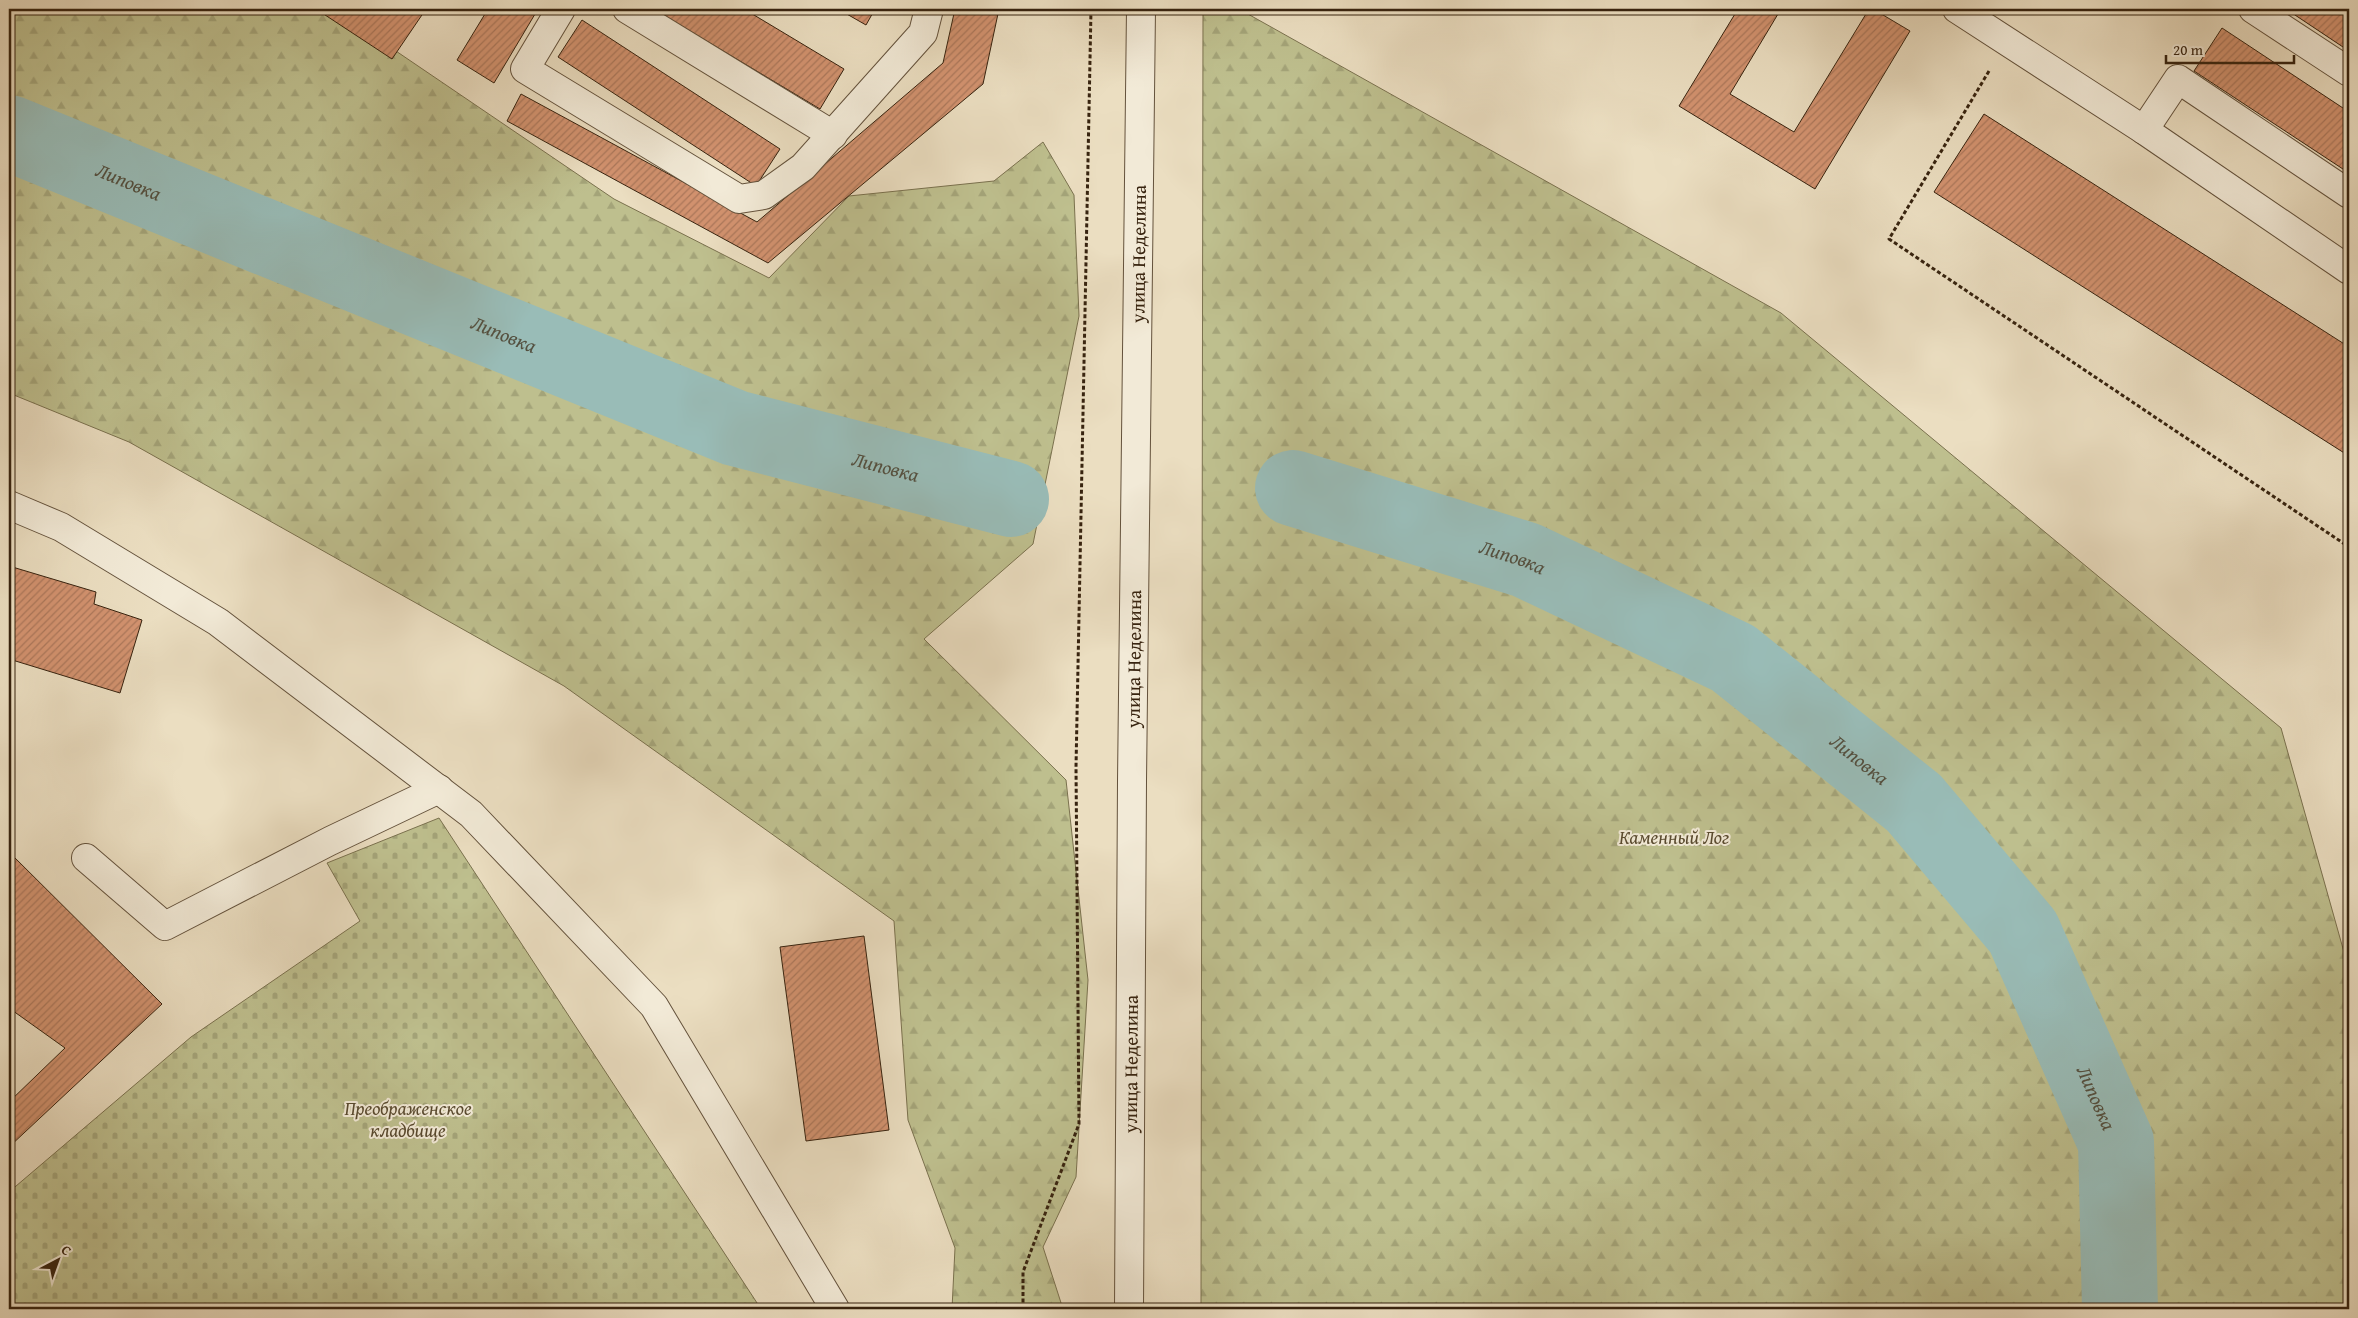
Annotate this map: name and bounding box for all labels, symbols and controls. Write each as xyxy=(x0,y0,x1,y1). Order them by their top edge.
scale bar xyxy=(2166,32,2293,64)
text: 20 m xyxy=(2173,39,2204,60)
water label: Липовка xyxy=(92,155,166,208)
street label: улица Неделина xyxy=(1123,185,1153,324)
water label: Липовка xyxy=(467,307,542,360)
water label: Липовка xyxy=(849,444,923,489)
water label: Липовка xyxy=(1476,532,1551,582)
street label: улица Неделина xyxy=(1119,590,1148,729)
water label: Липовка xyxy=(1824,726,1896,792)
park label: Каменный Лог xyxy=(1619,823,1729,851)
street label: улица Неделина xyxy=(1116,995,1145,1134)
water label: Липовка xyxy=(2070,1061,2124,1135)
park label: Преображенское кладбище xyxy=(344,1094,472,1144)
north arrow xyxy=(32,1236,82,1286)
text: С xyxy=(57,1240,76,1260)

